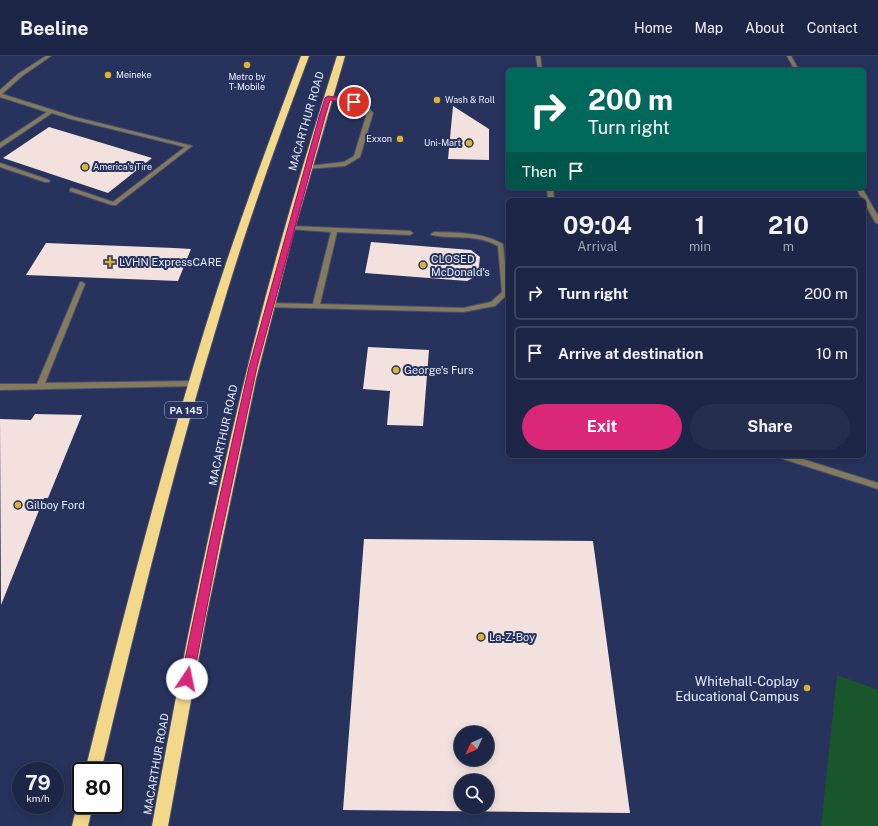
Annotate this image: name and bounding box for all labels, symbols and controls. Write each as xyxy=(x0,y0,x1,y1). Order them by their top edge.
text: Beeline xyxy=(20,17,89,39)
text: Home xyxy=(634,20,673,36)
text: Map xyxy=(695,20,723,36)
text: About xyxy=(745,20,785,36)
text: Contact xyxy=(807,20,858,36)
marker: Metro by T-Mobile xyxy=(242,60,252,70)
place label: Meineke xyxy=(116,69,152,80)
marker: Meineke xyxy=(103,70,113,80)
street label: MACARTHUR ROAD xyxy=(286,70,326,172)
place label: Metro by T-Mobile xyxy=(228,71,266,92)
text: 200 m xyxy=(588,83,673,116)
icon: right xyxy=(522,84,574,136)
pin xyxy=(337,85,371,119)
icon: arrive xyxy=(343,91,365,113)
place label: Wash & Roll xyxy=(445,94,495,105)
marker: Wash & Roll xyxy=(432,95,442,105)
text: Turn right xyxy=(588,117,670,138)
place label: Exxon xyxy=(366,133,392,144)
marker: Exxon xyxy=(395,134,405,144)
place label: Uni-Mart xyxy=(424,137,461,148)
marker: Uni-Mart xyxy=(464,138,474,148)
icon: arrive xyxy=(565,160,587,182)
place label: America’s Tire xyxy=(93,161,152,172)
marker: America’s Tire xyxy=(80,162,90,172)
text: Then xyxy=(522,163,557,180)
text: 09:04 xyxy=(563,211,632,239)
text: 1 xyxy=(695,211,705,239)
text: 210 xyxy=(768,211,809,239)
text: Arrival xyxy=(577,239,618,254)
text: min xyxy=(689,239,711,254)
text: m xyxy=(783,239,794,254)
place label: CLOSED McDonald's xyxy=(431,253,490,278)
marker: LVHN ExpressCARE xyxy=(104,256,116,268)
place label: LVHN ExpressCARE xyxy=(119,256,222,268)
marker: CLOSED McDonald's xyxy=(418,260,428,270)
icon: right xyxy=(524,282,546,304)
text: Turn right xyxy=(558,285,628,302)
text: 200 m xyxy=(804,285,848,302)
icon: arrive xyxy=(524,342,546,364)
text: Arrive at destination xyxy=(558,345,703,362)
text: 10 m xyxy=(816,345,848,362)
place label: George's Furs xyxy=(404,364,474,376)
marker: George's Furs xyxy=(391,365,401,375)
street label: MACARTHUR ROAD xyxy=(206,383,240,487)
road number: PA 145 xyxy=(165,402,207,418)
button: Exit xyxy=(522,404,682,450)
button: Share xyxy=(690,404,850,450)
place label: Gilboy Ford xyxy=(26,499,85,511)
marker: Gilboy Ford xyxy=(13,500,23,510)
place label: La-Z-Boy xyxy=(489,631,535,643)
marker: La-Z-Boy xyxy=(476,632,486,642)
position arrow xyxy=(166,658,208,700)
place label: Whitehall-Coplay Educational Campus xyxy=(675,674,799,704)
marker: Whitehall-Coplay Educational Campus xyxy=(802,683,812,693)
street label: MACARTHUR ROAD xyxy=(141,712,171,816)
north arrow xyxy=(454,726,494,766)
map controls xyxy=(454,726,494,814)
speed limit sign: 80 xyxy=(72,762,124,814)
text: 79 xyxy=(25,771,51,795)
button: search xyxy=(454,774,494,814)
text: km/h xyxy=(26,792,50,804)

